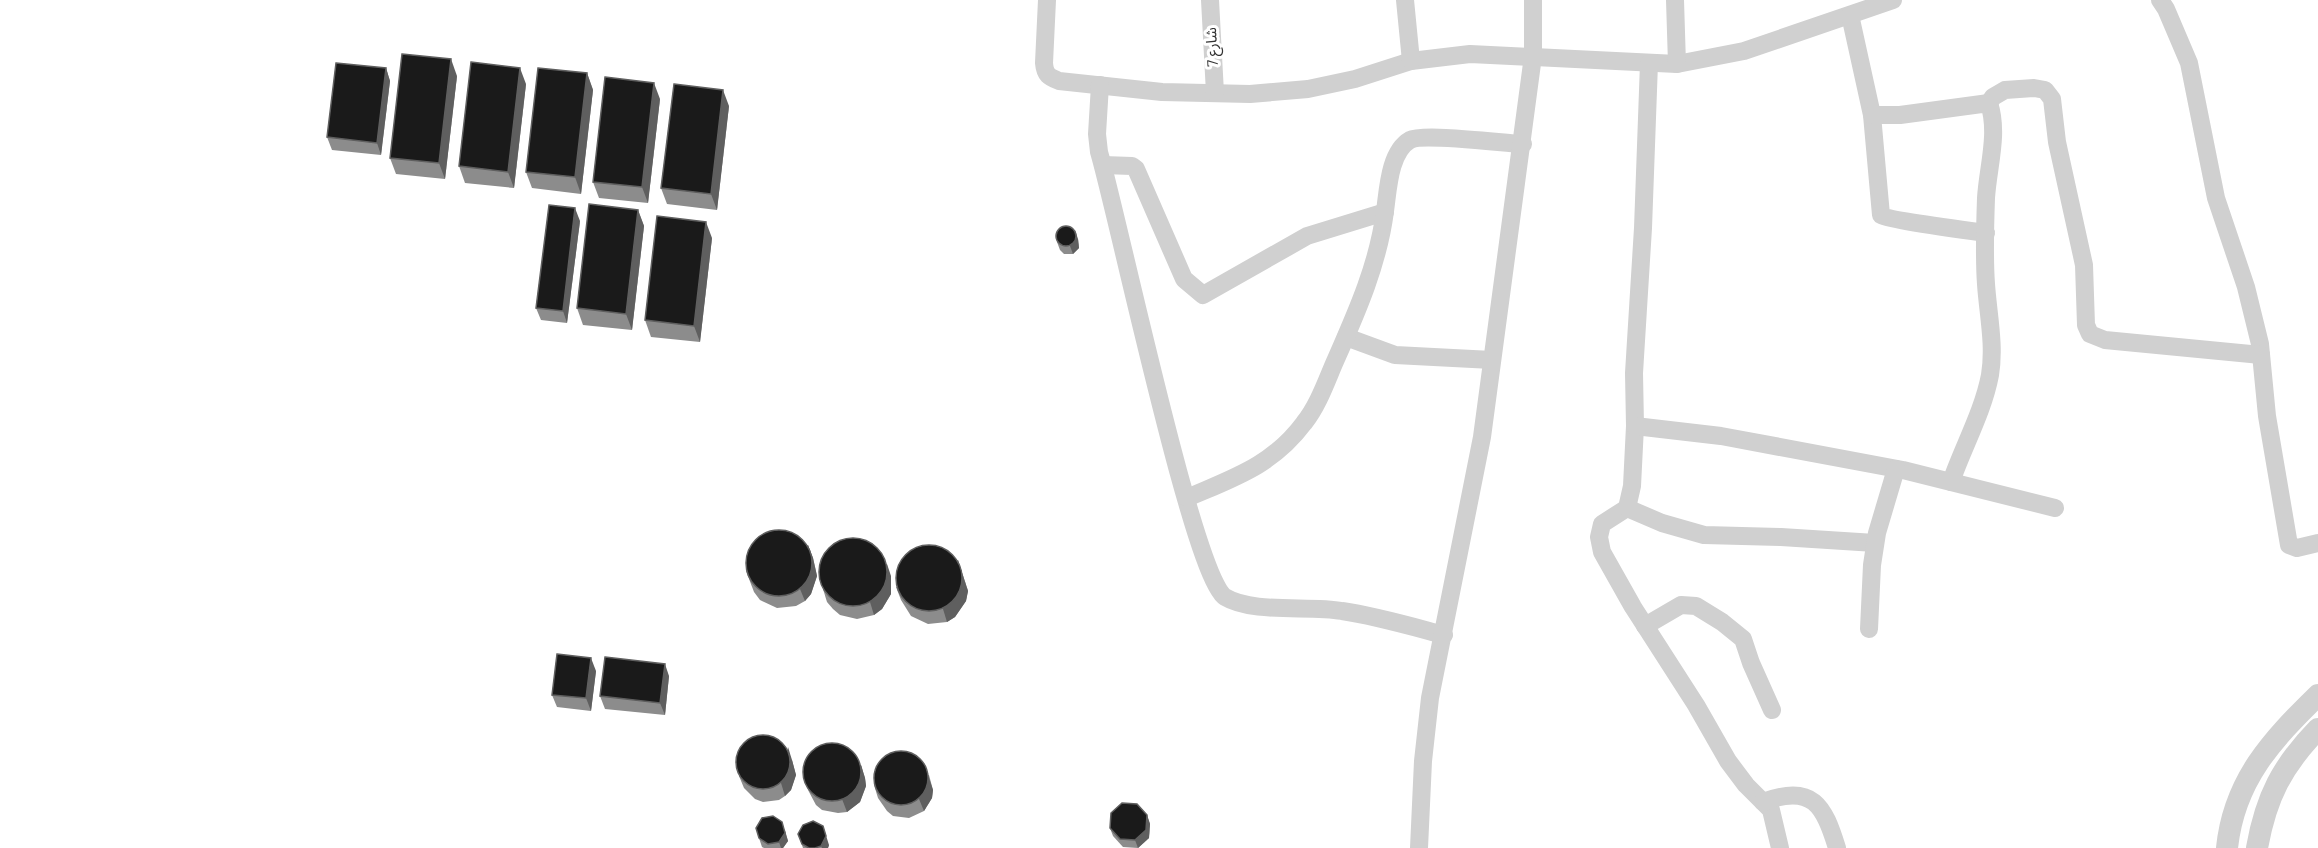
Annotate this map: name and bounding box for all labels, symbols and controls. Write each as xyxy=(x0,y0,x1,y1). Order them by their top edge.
street label: شارع 7 xyxy=(1201,26,1225,67)

